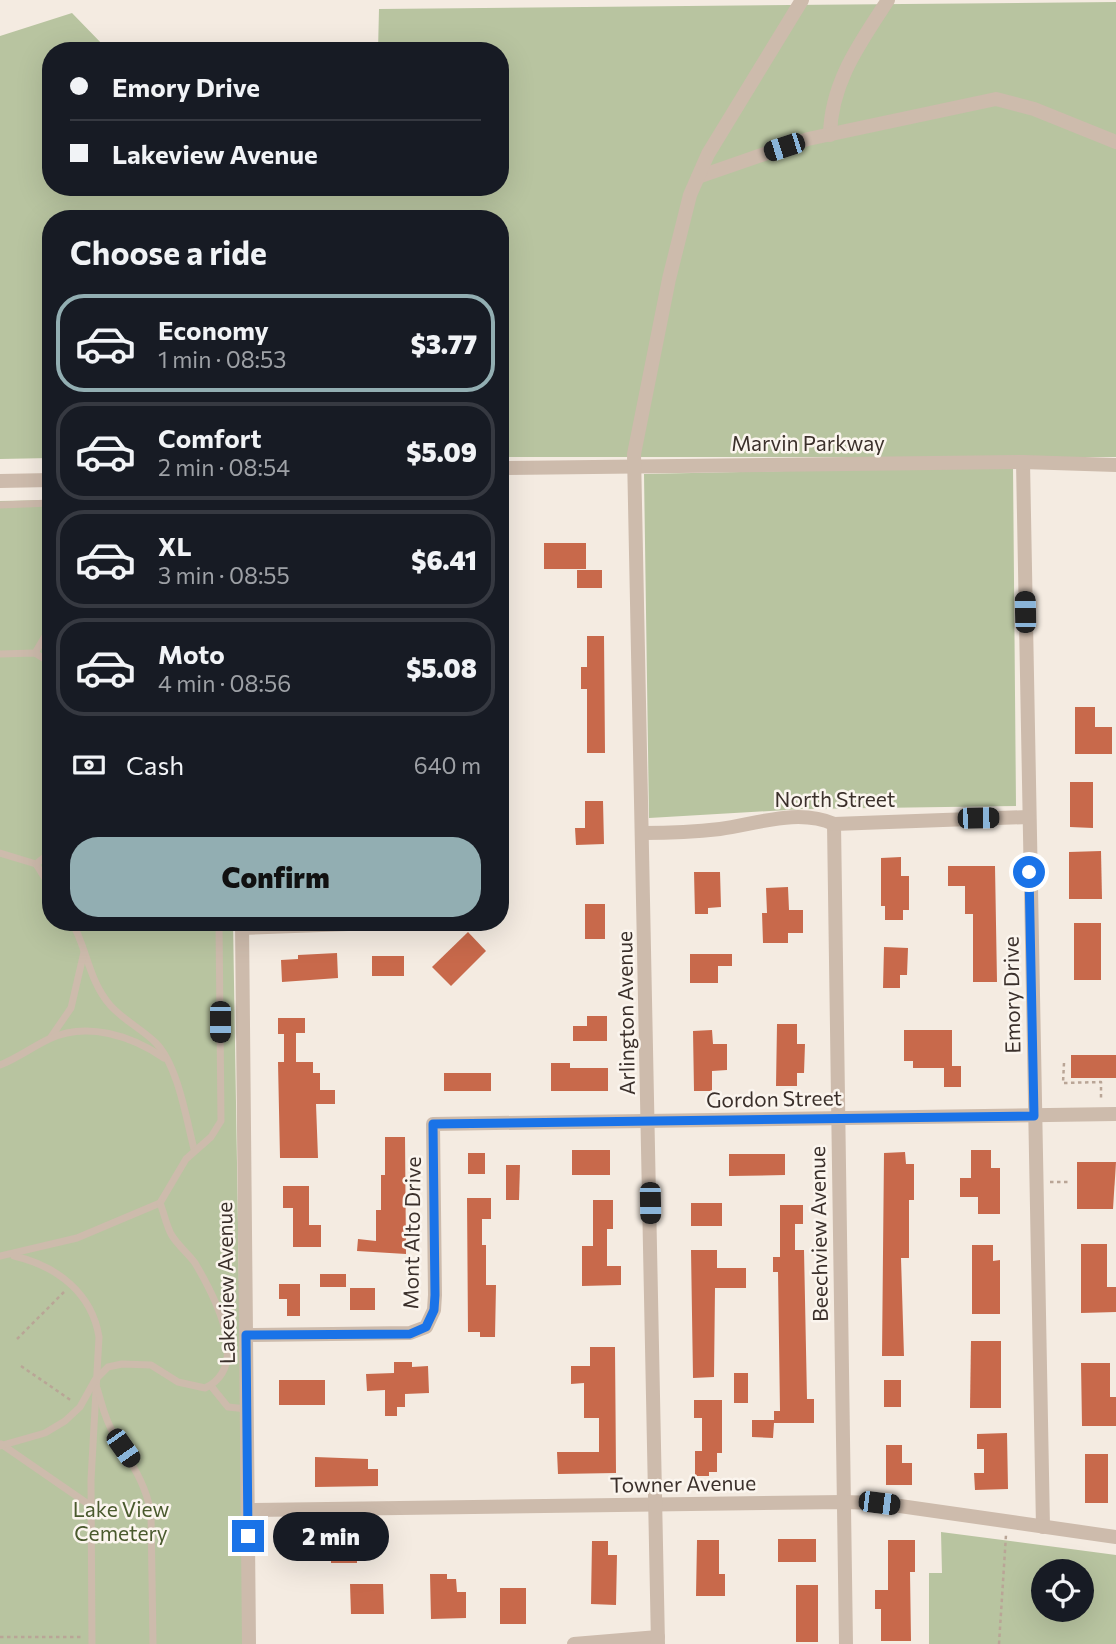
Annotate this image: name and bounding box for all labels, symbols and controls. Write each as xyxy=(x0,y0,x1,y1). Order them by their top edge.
text: Emory Drive xyxy=(112,71,260,102)
car xyxy=(761,131,808,163)
text: Lakeview Avenue xyxy=(112,138,318,169)
text: Choose a ride xyxy=(70,232,267,272)
icon: car xyxy=(74,312,137,375)
text: Economy xyxy=(158,314,269,345)
text: $3.77 xyxy=(411,328,477,359)
text: 1 min · 08:53 xyxy=(158,345,286,373)
icon: car xyxy=(74,420,137,483)
text: Comfort xyxy=(158,422,261,453)
street label: Marvin Parkway xyxy=(731,430,885,455)
text: $5.09 xyxy=(406,436,477,467)
text: 2 min · 08:54 xyxy=(158,453,290,481)
icon: car xyxy=(74,528,137,591)
text: XL xyxy=(158,530,192,561)
text: $6.41 xyxy=(411,544,477,575)
text: 3 min · 08:55 xyxy=(158,561,290,589)
car xyxy=(1015,591,1036,633)
icon: car xyxy=(74,636,137,699)
text: Moto xyxy=(158,638,225,669)
text: $5.08 xyxy=(406,652,477,683)
text: 4 min · 08:56 xyxy=(158,669,291,697)
icon: cash xyxy=(70,746,108,784)
text: Cash xyxy=(126,749,184,780)
text: 640 m xyxy=(414,751,481,779)
street label: North Street xyxy=(775,786,895,811)
car xyxy=(957,807,1000,829)
button: Confirm xyxy=(70,837,481,917)
route start xyxy=(1013,856,1045,888)
street label: Arlington Avenue xyxy=(611,931,639,1095)
street label: Emory Drive xyxy=(997,936,1025,1054)
car xyxy=(210,1001,231,1043)
street label: Gordon Street xyxy=(706,1084,842,1112)
street label: Beechview Avenue xyxy=(804,1146,832,1322)
street label: Mont Alto Drive xyxy=(397,1156,425,1310)
car xyxy=(640,1182,661,1224)
street label: Lakeview Avenue xyxy=(211,1202,239,1364)
car xyxy=(103,1425,144,1471)
street label: Towner Avenue xyxy=(610,1469,756,1497)
car xyxy=(857,1490,902,1516)
park label: Lake View Cemetery xyxy=(73,1496,169,1545)
callout: 2 min xyxy=(272,1512,388,1560)
route end xyxy=(232,1520,264,1552)
text: 2 min xyxy=(302,1522,360,1550)
map controls xyxy=(1031,1559,1094,1622)
button: locate xyxy=(1031,1559,1094,1622)

